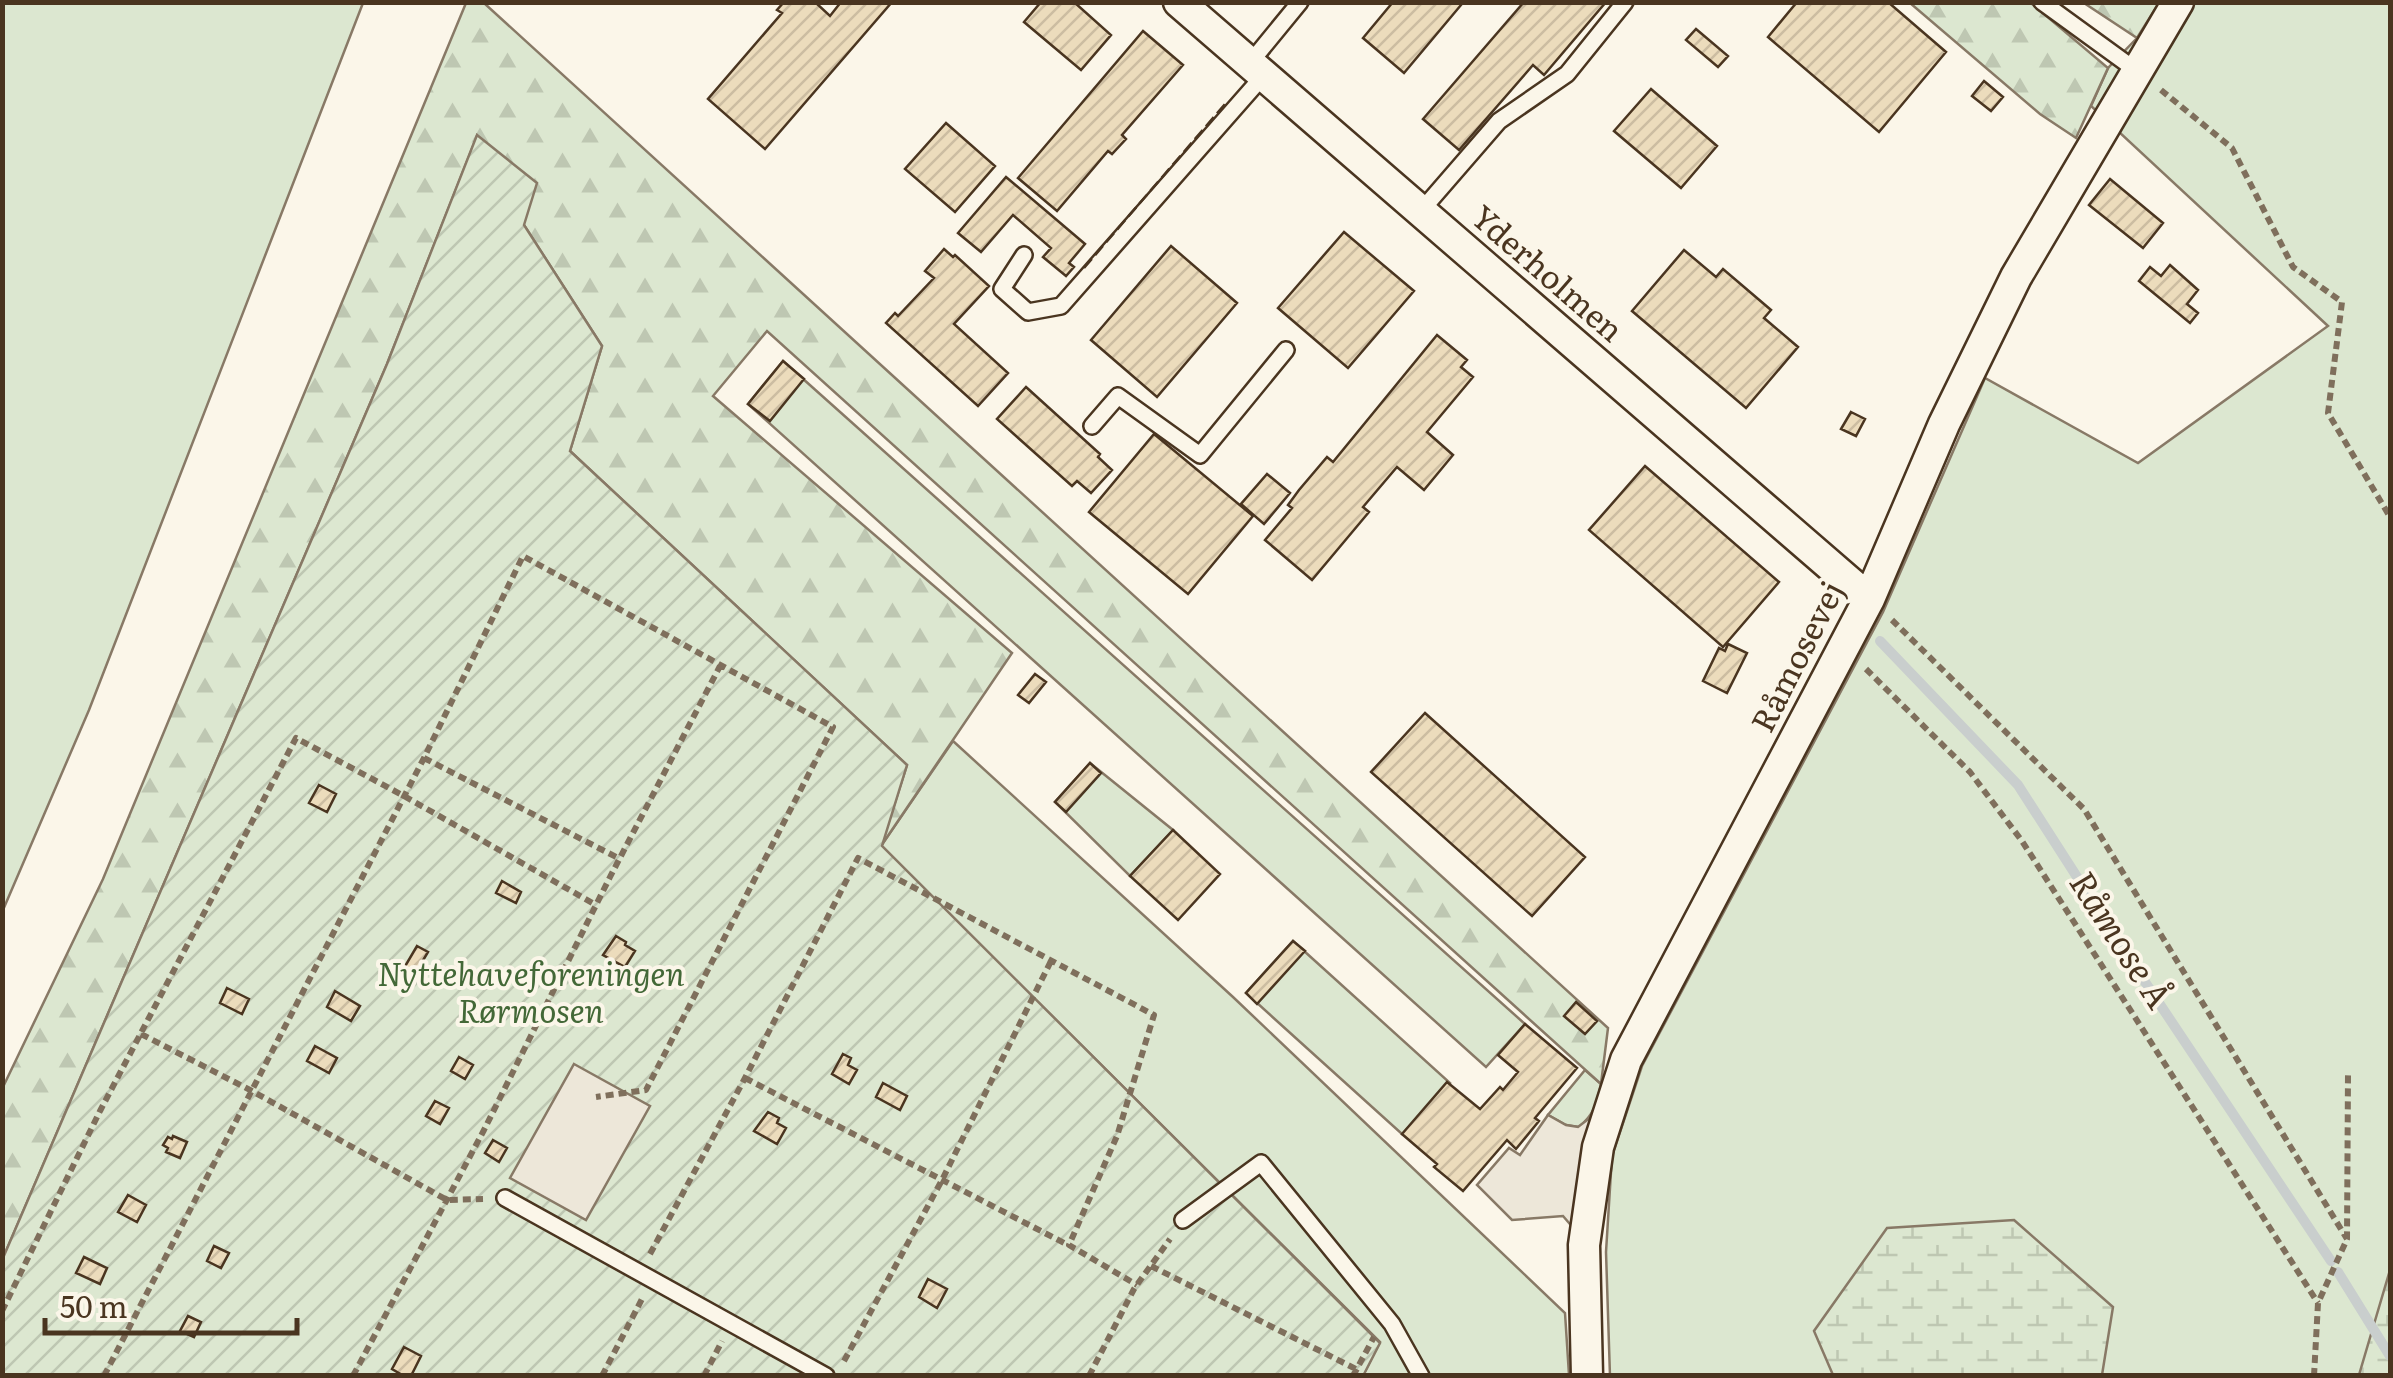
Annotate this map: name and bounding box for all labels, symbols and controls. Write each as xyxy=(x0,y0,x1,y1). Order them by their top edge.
street label: Yderholmen xyxy=(1462,192,1636,352)
street label: Råmosevej xyxy=(1737,572,1854,740)
water label: Råmose Å xyxy=(2059,859,2187,1018)
park label: Nyttehaveforeningen Rørmosen xyxy=(377,948,685,1033)
scale bar xyxy=(45,1273,298,1335)
text: 50 m xyxy=(60,1283,128,1327)

